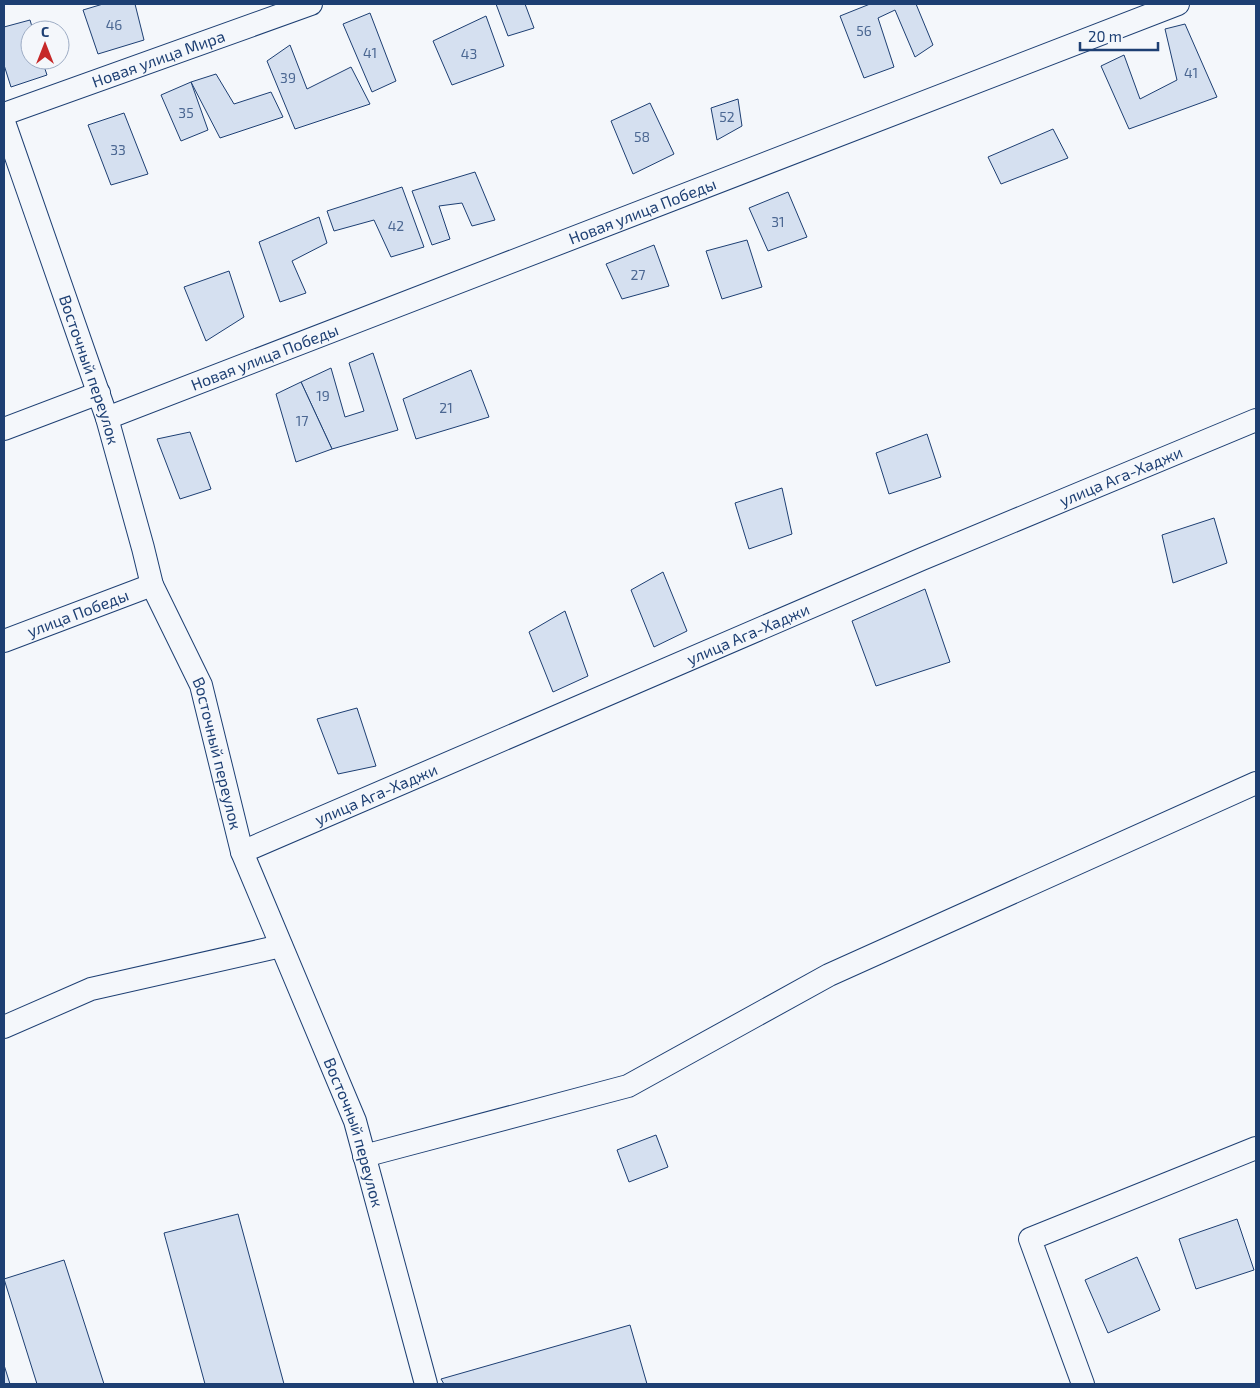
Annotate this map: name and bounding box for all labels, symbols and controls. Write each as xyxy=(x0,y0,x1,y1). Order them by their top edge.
house number: 46 xyxy=(106,16,122,33)
north arrow xyxy=(20,20,70,70)
scale bar xyxy=(1080,20,1158,52)
house number: 56 xyxy=(856,22,872,39)
text: С xyxy=(41,23,49,40)
street label: Новая улица Мира xyxy=(89,26,227,91)
text: 20 m xyxy=(1088,27,1122,45)
house number: 41 xyxy=(363,44,377,61)
house number: 43 xyxy=(461,45,477,62)
house number: 41 xyxy=(1184,64,1198,81)
house number: 39 xyxy=(280,69,296,86)
house number: 35 xyxy=(178,104,194,121)
house number: 52 xyxy=(719,108,735,125)
house number: 58 xyxy=(634,128,650,145)
house number: 33 xyxy=(110,141,126,158)
street label: Новая улица Победы xyxy=(566,173,719,248)
house number: 31 xyxy=(771,213,785,230)
house number: 42 xyxy=(388,217,404,234)
house number: 27 xyxy=(630,266,646,283)
street label: Восточный переулок xyxy=(56,292,124,447)
street label: Новая улица Победы xyxy=(188,319,341,394)
house number: 19 xyxy=(316,387,330,404)
house number: 21 xyxy=(439,399,453,416)
house number: 17 xyxy=(296,412,308,429)
street label: улица Ага-Хаджи xyxy=(1056,442,1185,511)
street label: улица Победы xyxy=(24,585,131,641)
street label: улица Ага-Хаджи xyxy=(684,599,812,669)
street label: Восточный переулок xyxy=(189,673,246,832)
street label: улица Ага-Хаджи xyxy=(312,759,440,829)
street label: Восточный переулок xyxy=(320,1055,388,1210)

